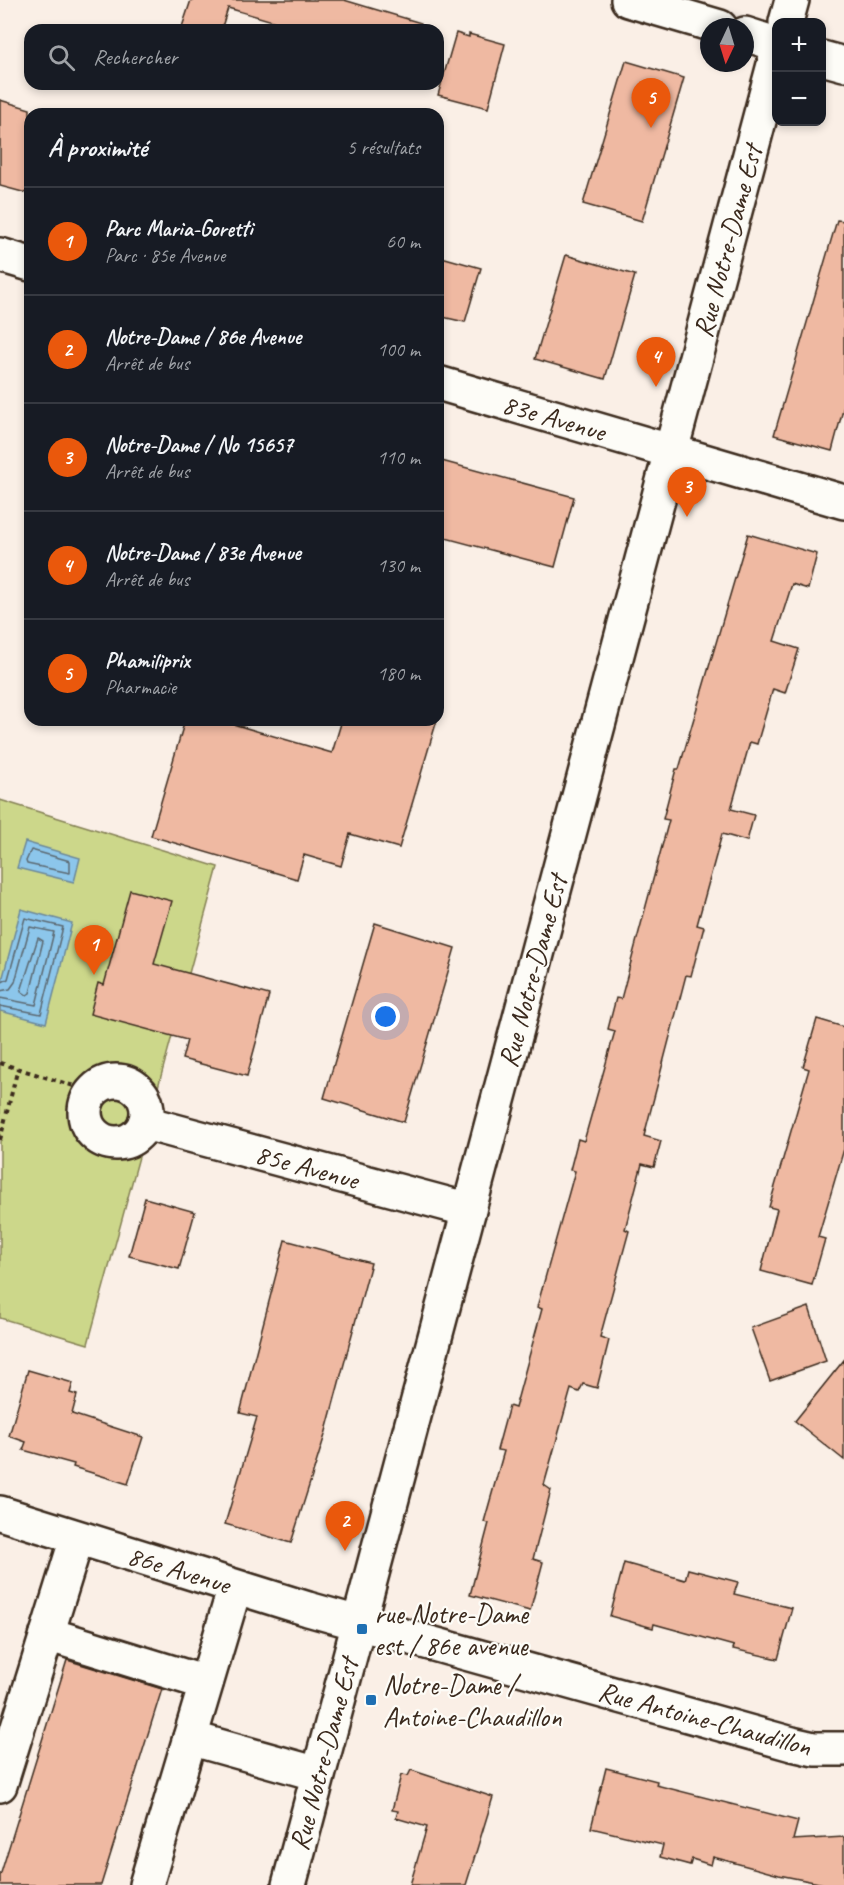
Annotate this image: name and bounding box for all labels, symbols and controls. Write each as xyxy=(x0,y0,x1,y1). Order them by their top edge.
north arrow xyxy=(700,18,754,72)
map controls xyxy=(772,18,826,126)
button: + xyxy=(772,18,826,72)
search box xyxy=(24,24,444,90)
icon: search xyxy=(45,41,78,74)
text: Rechercher xyxy=(93,43,177,71)
button: − xyxy=(772,72,826,126)
pin: 5 xyxy=(632,78,670,128)
text: À proximité xyxy=(48,131,147,164)
text: 5 résultats xyxy=(347,135,420,160)
street label: Rue Notre-Dame Est xyxy=(685,138,771,341)
text: Parc Maria-Goretti xyxy=(105,215,253,243)
text: 1 xyxy=(63,229,72,254)
text: 60 m xyxy=(386,229,420,254)
text: Parc · 85e Avenue xyxy=(105,243,225,268)
text: Notre-Dame / 86e Avenue xyxy=(105,323,301,351)
text: 2 xyxy=(63,337,72,362)
text: 100 m xyxy=(377,337,420,362)
pin: 4 xyxy=(636,338,676,387)
text: Arrêt de bus xyxy=(105,351,189,376)
street label: 83e Avenue xyxy=(498,386,611,449)
text: Notre-Dame / No 15657 xyxy=(105,431,293,459)
text: 3 xyxy=(63,445,72,470)
text: 110 m xyxy=(377,445,420,470)
text: Arrêt de bus xyxy=(105,459,189,484)
pin: 3 xyxy=(668,468,706,517)
text: Notre-Dame / 83e Avenue xyxy=(105,539,301,567)
text: 4 xyxy=(63,553,72,578)
text: 130 m xyxy=(377,553,420,578)
text: Arrêt de bus xyxy=(105,567,189,592)
text: Phamiliprix xyxy=(105,647,190,675)
text: 5 xyxy=(63,661,72,686)
text: 180 m xyxy=(377,661,420,686)
text: Pharmacie xyxy=(105,675,176,700)
street label: Rue Notre-Dame Est xyxy=(490,868,576,1071)
pin: 1 xyxy=(74,926,113,975)
your location xyxy=(371,1002,400,1031)
street label: 85e Avenue xyxy=(251,1136,364,1198)
pin: 2 xyxy=(326,1502,364,1551)
street label: 86e Avenue xyxy=(123,1537,236,1602)
place label: rue Notre-Dame est / 86e avenue xyxy=(374,1596,530,1663)
marker: rue Notre-Dame est / 86e avenue xyxy=(355,1622,369,1636)
street label: Rue Notre-Dame Est xyxy=(281,1651,367,1854)
place label: Notre-Dame / Antoine-Chaudillon xyxy=(383,1667,562,1734)
street label: Rue Antoine-Chaudillon xyxy=(595,1673,816,1764)
marker: Notre-Dame / Antoine-Chaudillon xyxy=(364,1693,378,1707)

